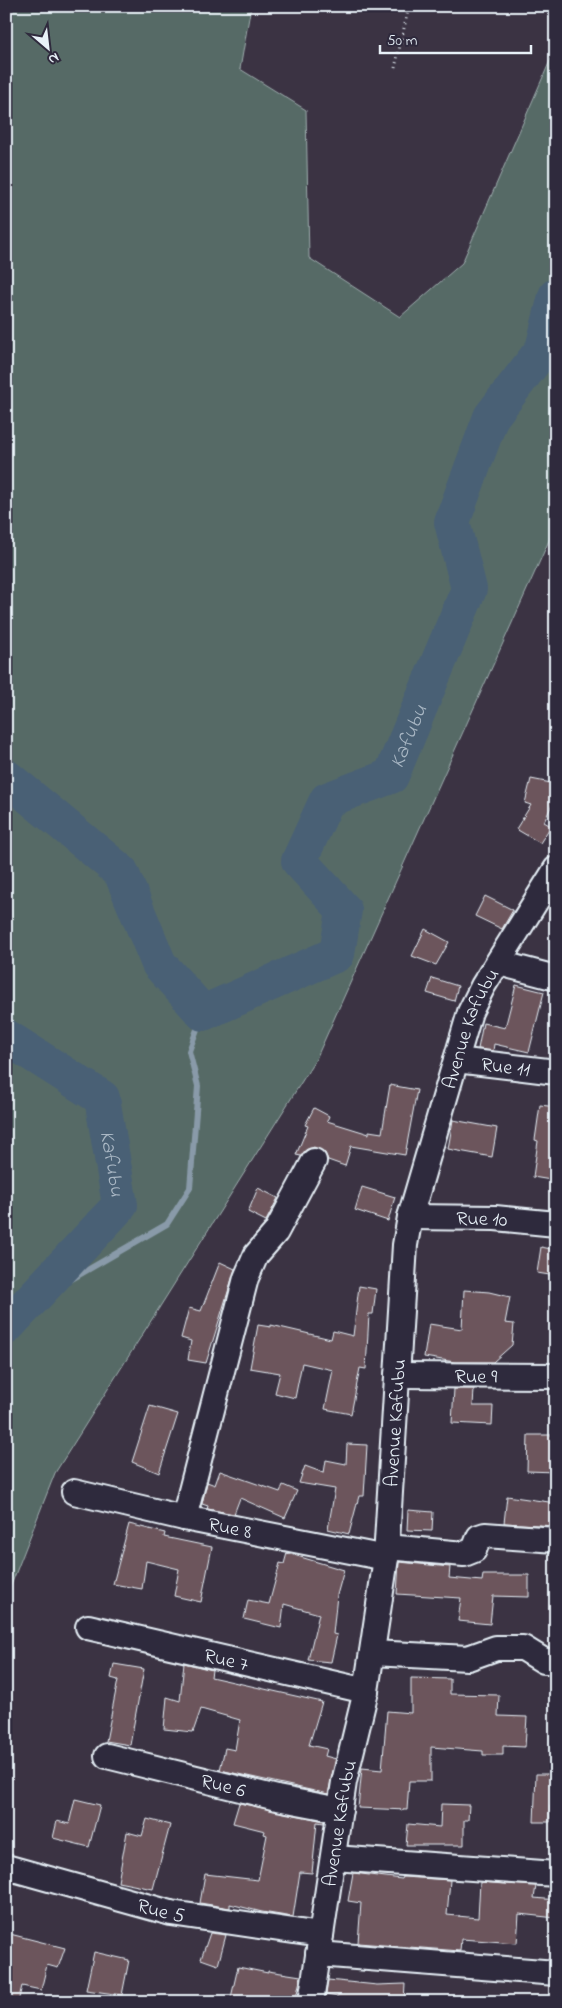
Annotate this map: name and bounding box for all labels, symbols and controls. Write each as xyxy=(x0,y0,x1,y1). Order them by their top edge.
north arrow xyxy=(22,22,72,72)
scale bar xyxy=(380,22,531,54)
text: 50 m xyxy=(387,30,418,52)
text: N xyxy=(44,47,63,70)
water label: Kafubu xyxy=(383,700,436,773)
street label: Avenue Kafubu xyxy=(436,963,508,1093)
street label: Rue 11 xyxy=(479,1051,531,1086)
water label: Kafubu xyxy=(91,1129,131,1199)
street label: Rue 10 xyxy=(456,1206,509,1236)
street label: Avenue Kafubu xyxy=(378,1358,415,1488)
street label: Rue 9 xyxy=(455,1363,497,1393)
street label: Rue 8 xyxy=(205,1511,254,1548)
street label: Rue 7 xyxy=(201,1642,251,1680)
street label: Avenue Kafubu xyxy=(316,1757,366,1889)
street label: Rue 6 xyxy=(197,1768,249,1807)
street label: Rue 5 xyxy=(133,1892,186,1932)

